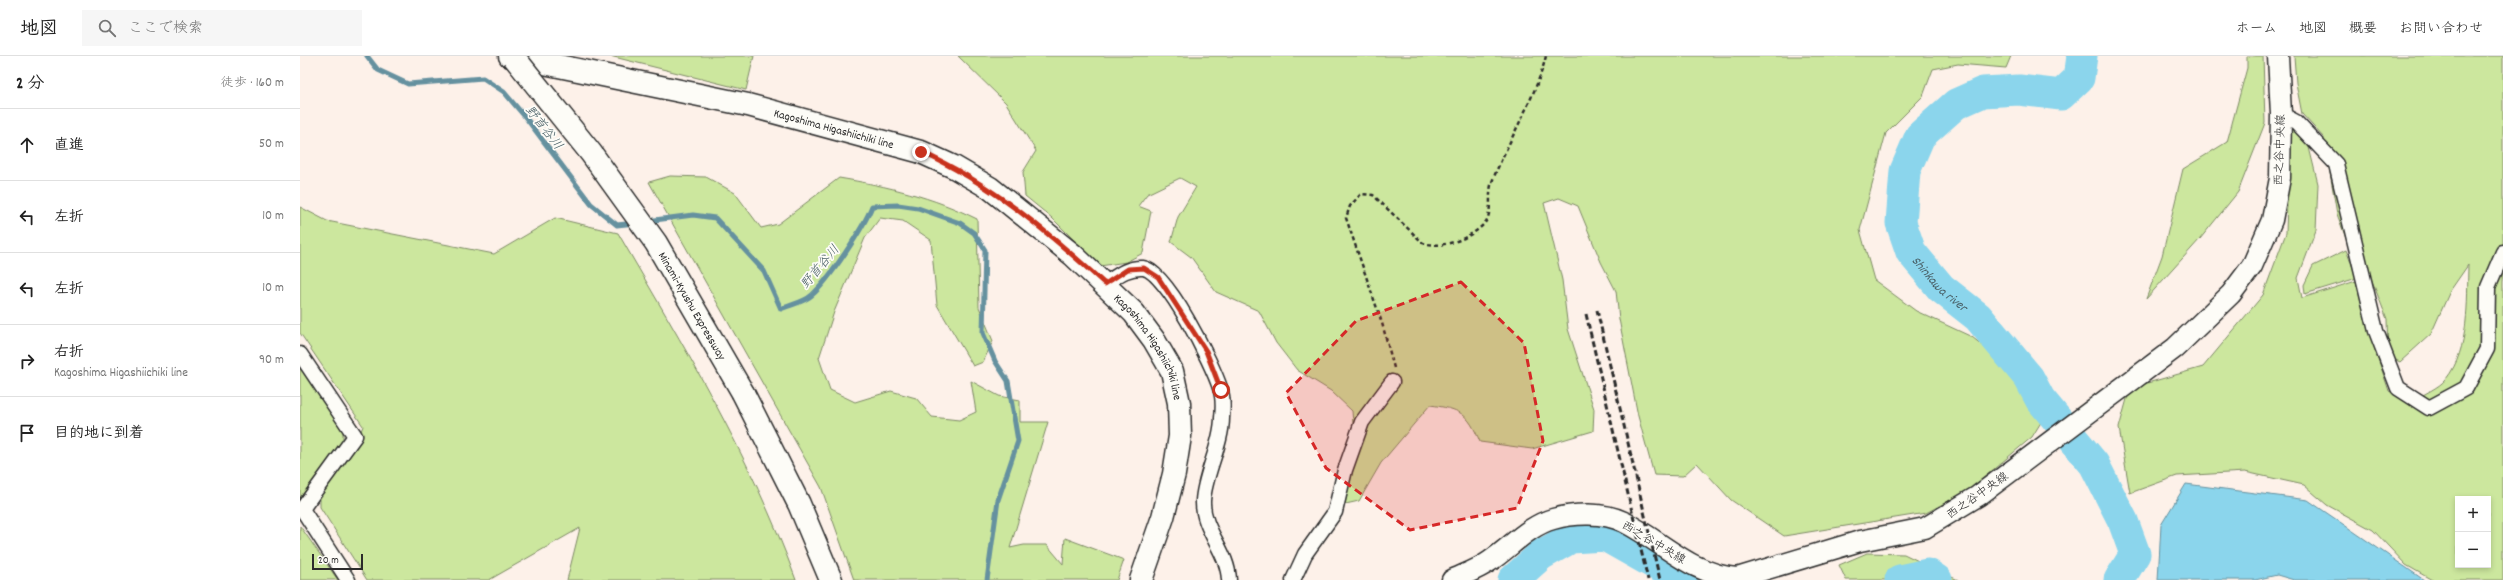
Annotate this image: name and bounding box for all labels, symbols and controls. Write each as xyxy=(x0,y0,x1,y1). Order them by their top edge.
search box xyxy=(82,10,362,46)
text: 地図 xyxy=(20,17,58,44)
icon: search xyxy=(96,17,118,39)
text: ここで検索 xyxy=(128,18,203,40)
text: ホーム xyxy=(2236,19,2277,39)
text: 地図 xyxy=(2299,19,2327,39)
text: 概要 xyxy=(2349,19,2377,39)
text: お問い合わせ xyxy=(2399,19,2483,39)
text: 2 分 xyxy=(16,73,44,97)
text: 徒歩 · 160 m xyxy=(221,74,284,93)
water label: 野首谷川 xyxy=(520,102,567,155)
street label: Kagoshima Higashiichiki line xyxy=(772,105,895,154)
street label: 西之谷中央線 xyxy=(2271,114,2290,186)
icon: ahead xyxy=(16,134,38,156)
text: 直進 xyxy=(54,135,84,157)
text: 50 m xyxy=(259,135,284,154)
route end xyxy=(912,143,930,161)
icon: left xyxy=(16,206,38,228)
text: 左折 xyxy=(54,207,84,229)
text: 10 m xyxy=(262,207,284,226)
water label: 野首谷川 xyxy=(797,242,845,294)
street label: Minami-Kyushu Expressway xyxy=(653,249,730,365)
water label: Shinkawa river xyxy=(1906,253,1972,319)
icon: left xyxy=(16,278,38,300)
text: 左折 xyxy=(54,279,84,301)
text: 10 m xyxy=(262,279,284,298)
street label: Kagoshima Higashiichiki line xyxy=(1109,291,1185,402)
text: 右折 xyxy=(54,342,84,364)
icon: right xyxy=(16,350,38,372)
text: 90 m xyxy=(259,351,284,370)
text: Kagoshima Higashiichiki line xyxy=(54,364,188,383)
route start xyxy=(1212,381,1230,399)
icon: arrive xyxy=(16,422,38,444)
text: 目的地に到着 xyxy=(54,423,144,445)
street label: 西之谷中央線 xyxy=(1943,469,2012,524)
map controls xyxy=(2455,496,2491,568)
button: + xyxy=(2455,496,2491,532)
street label: 西之谷中央線 xyxy=(1618,517,1688,569)
button: − xyxy=(2455,532,2491,568)
scale bar xyxy=(312,552,363,571)
text: 20 m xyxy=(318,553,339,569)

